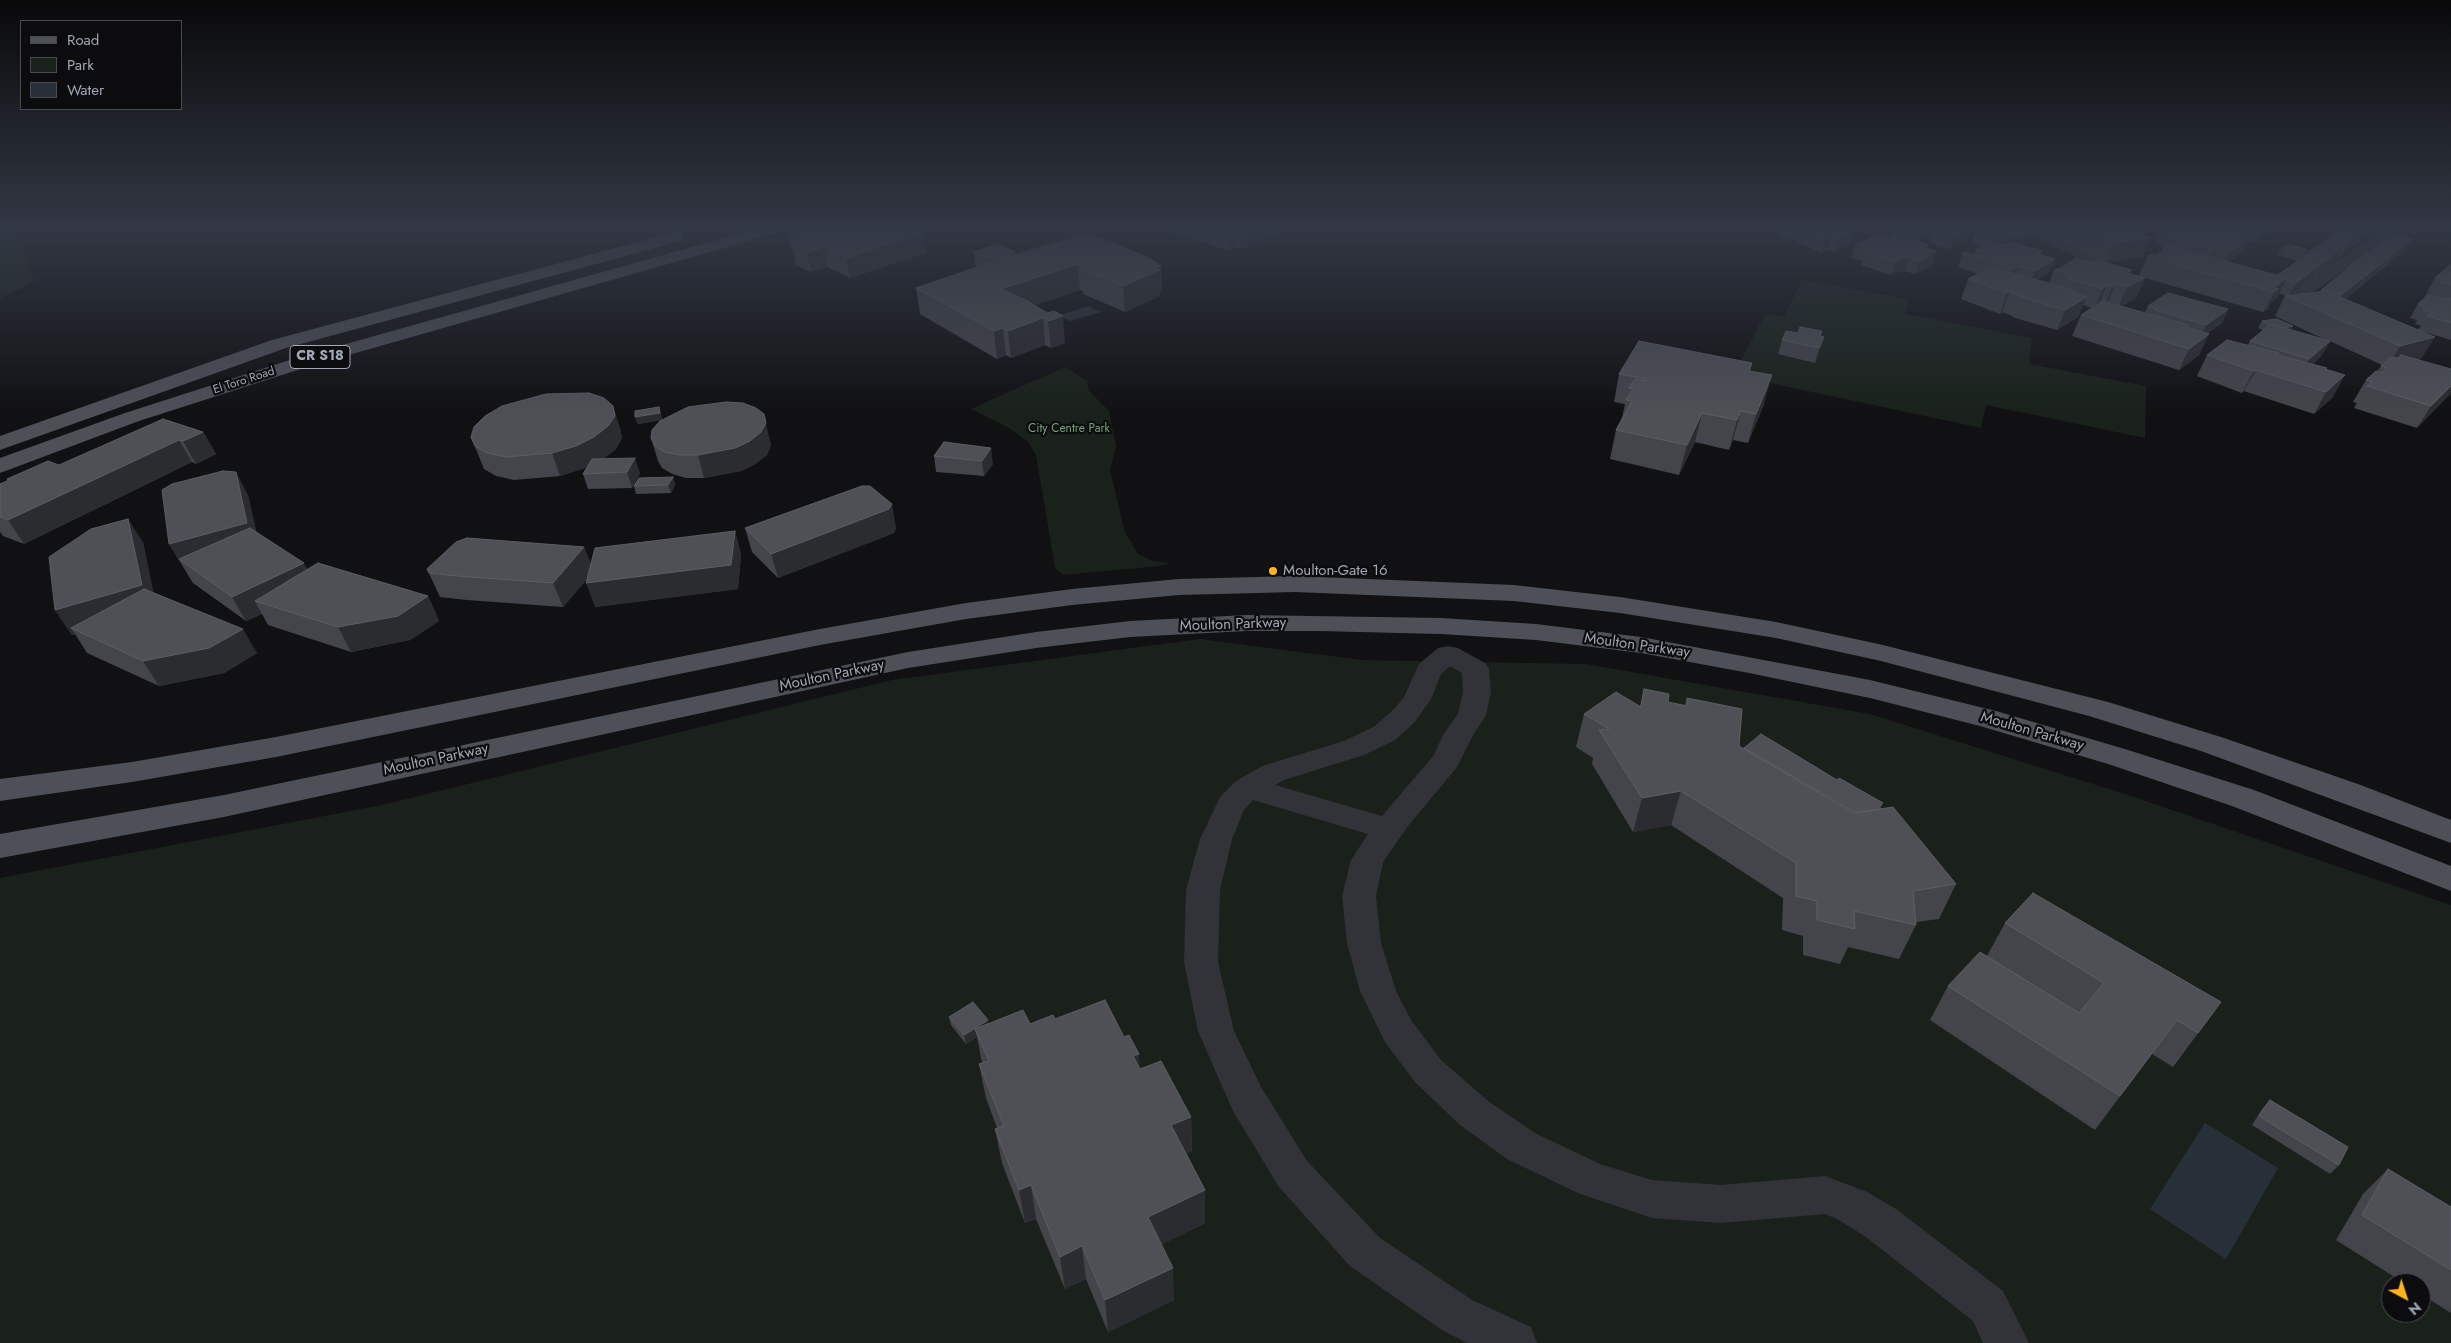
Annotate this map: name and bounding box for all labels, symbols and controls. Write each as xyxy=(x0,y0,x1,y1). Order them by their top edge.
legend xyxy=(20,20,182,110)
text: Road xyxy=(67,29,99,51)
text: Park xyxy=(67,54,94,76)
text: Water xyxy=(67,79,104,101)
road number: CR S18 xyxy=(290,346,350,368)
street label: El Toro Road xyxy=(211,364,277,398)
park label: City Centre Park xyxy=(1028,422,1110,436)
place label: Moulton-Gate 16 xyxy=(1283,562,1388,580)
marker: Moulton-Gate 16 xyxy=(1267,565,1279,577)
street label: Moulton Parkway xyxy=(1179,614,1287,636)
street label: Moulton Parkway xyxy=(1583,630,1691,662)
street label: Moulton Parkway xyxy=(778,656,886,696)
street label: Moulton Parkway xyxy=(1978,709,2086,755)
street label: Moulton Parkway xyxy=(382,740,490,780)
north arrow xyxy=(2381,1273,2431,1323)
text: N xyxy=(2404,1297,2426,1320)

